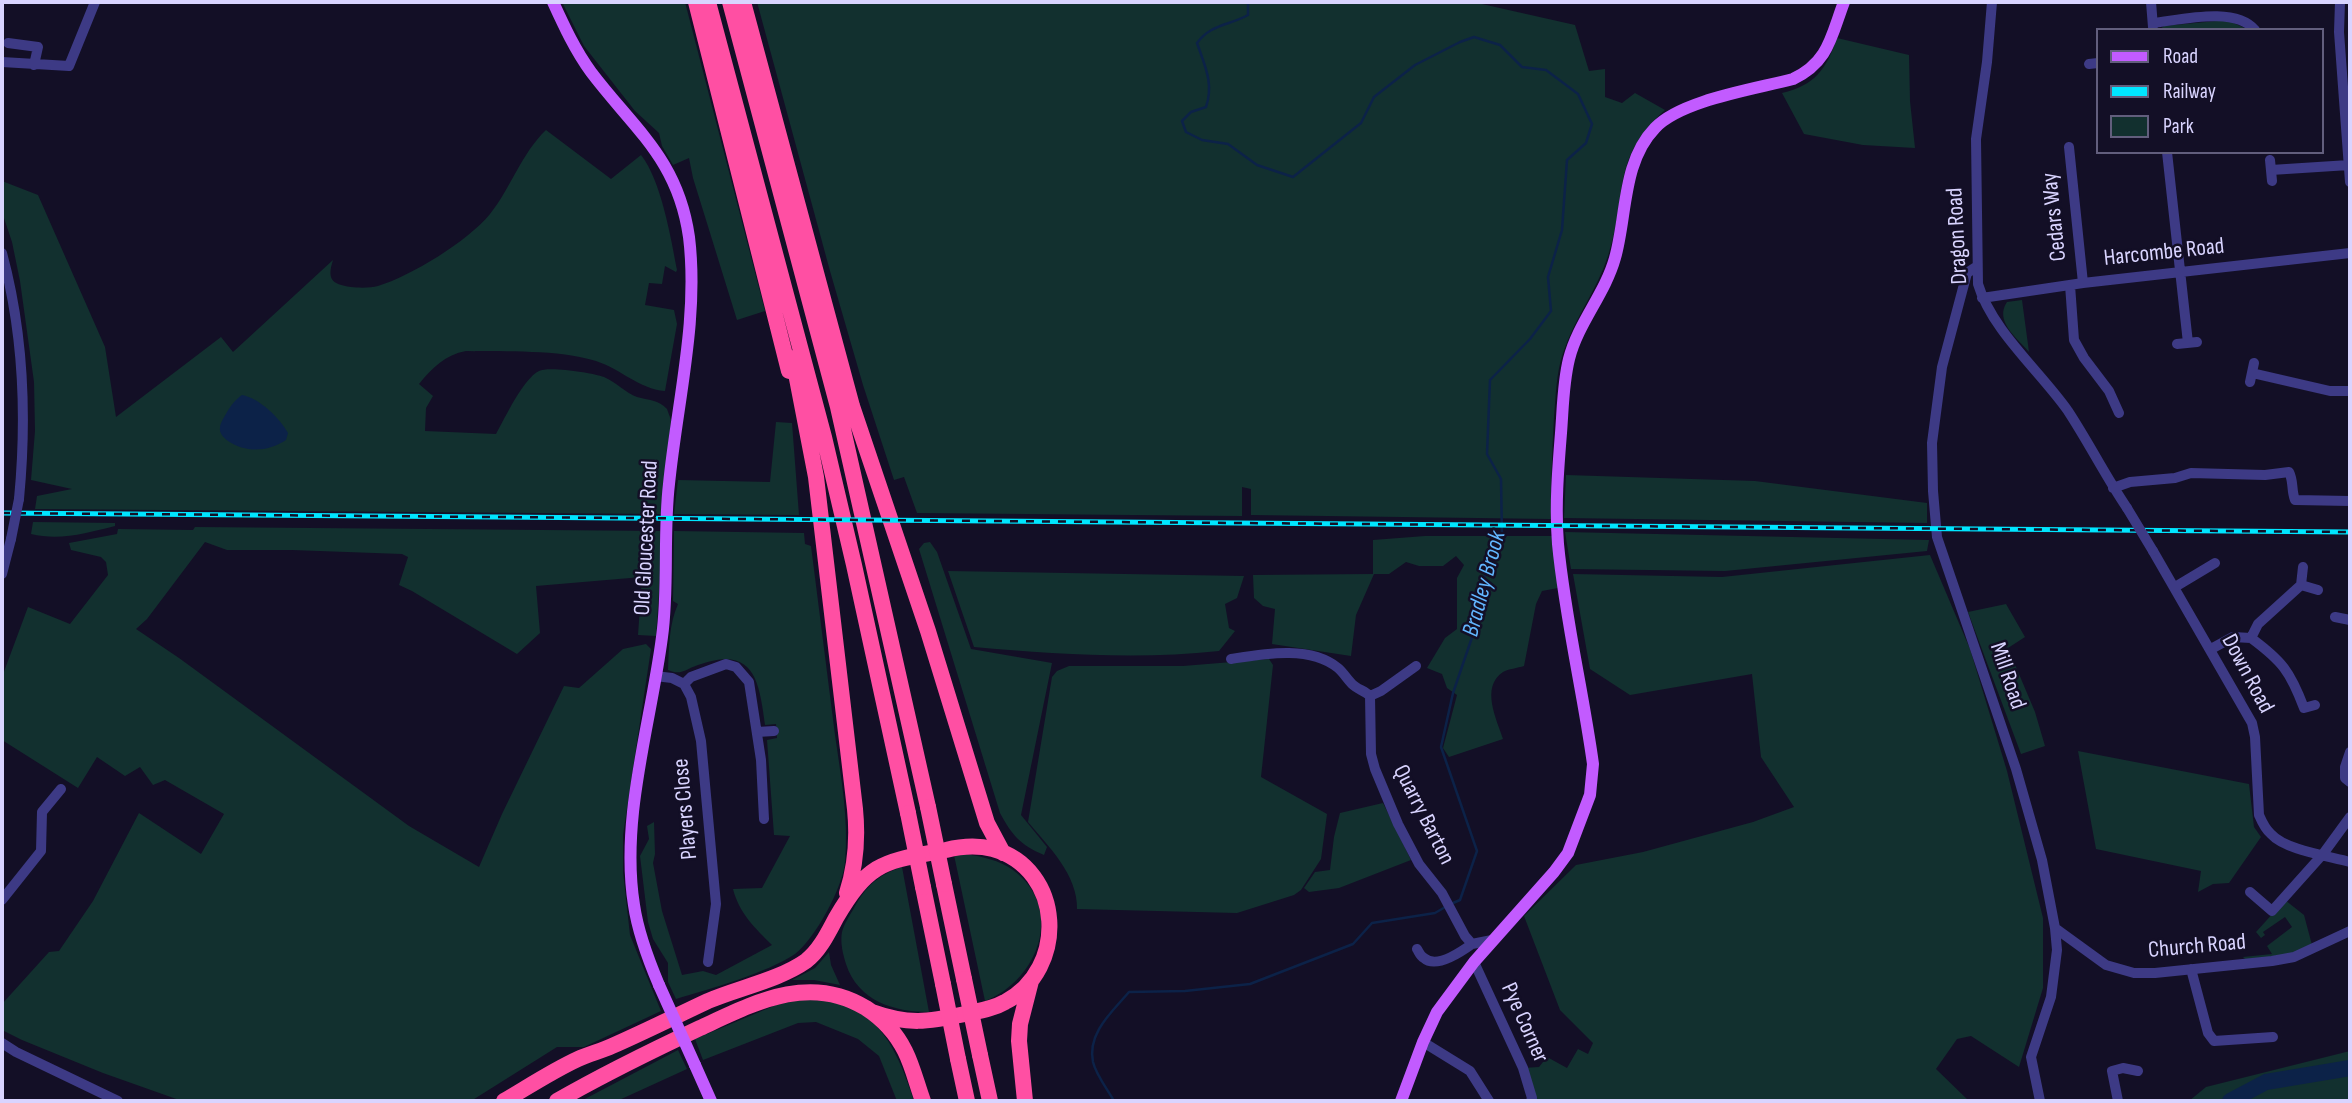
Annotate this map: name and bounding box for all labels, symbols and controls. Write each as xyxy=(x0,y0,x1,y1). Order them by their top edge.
legend xyxy=(2096,28,2324,154)
text: Road xyxy=(2163,44,2198,69)
text: Railway xyxy=(2163,79,2216,104)
text: Park xyxy=(2163,114,2194,139)
street label: Cedars Way xyxy=(2037,171,2073,263)
street label: Dragon Road xyxy=(1942,187,1974,285)
street label: Harcombe Road xyxy=(2102,233,2226,273)
street label: Old Gloucester Road xyxy=(629,460,665,616)
water label: Bradley Brook xyxy=(1457,528,1513,640)
street label: Down Road xyxy=(2215,630,2279,718)
street label: Mill Road xyxy=(1983,639,2031,713)
street label: Players Close xyxy=(668,757,704,861)
street label: Quarry Barton xyxy=(1386,761,1460,869)
street label: Church Road xyxy=(2147,929,2247,965)
street label: Pye Corner xyxy=(1494,979,1554,1067)

